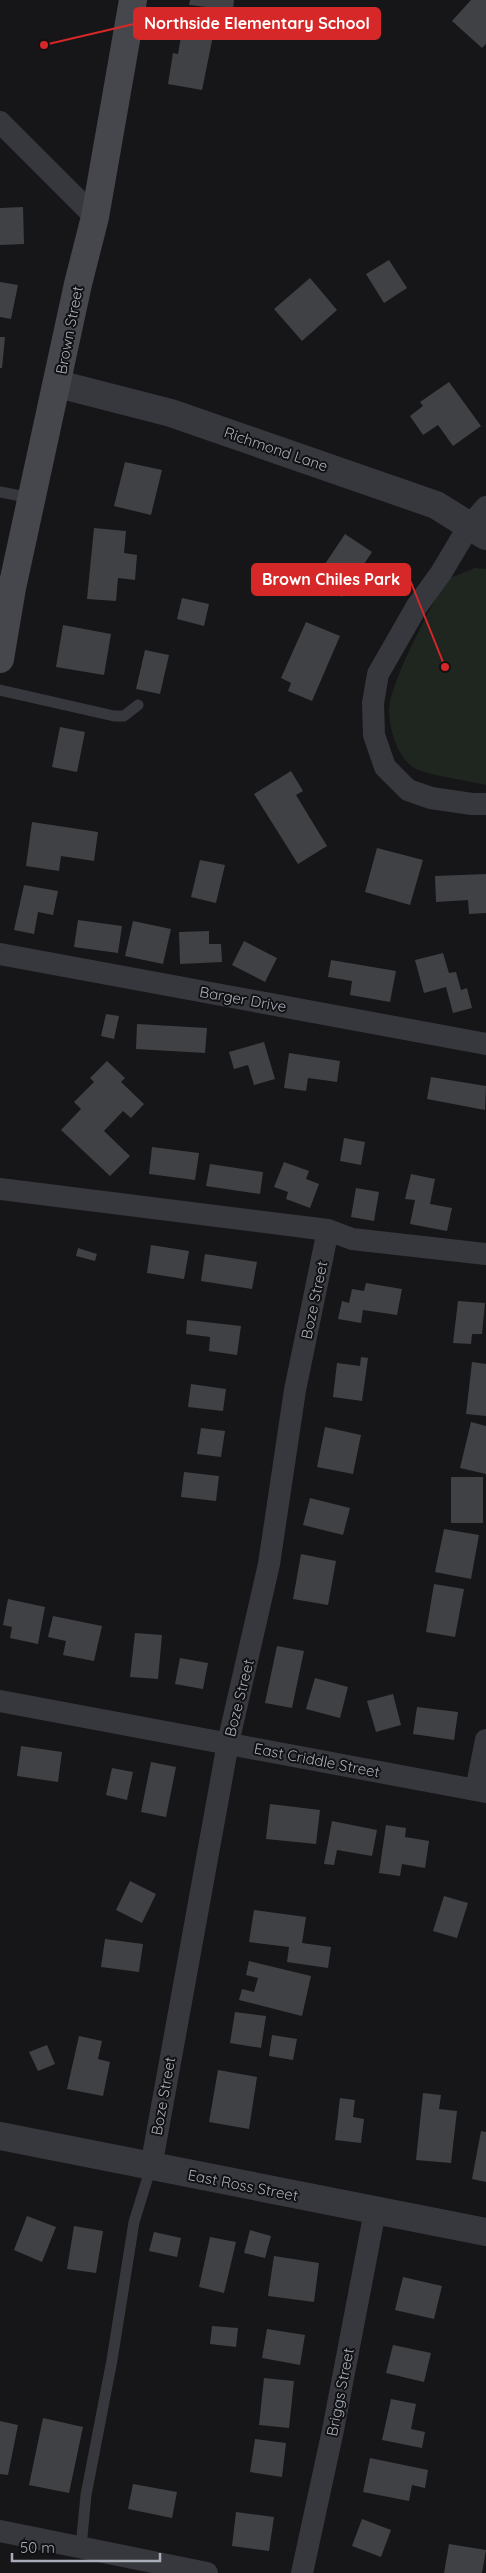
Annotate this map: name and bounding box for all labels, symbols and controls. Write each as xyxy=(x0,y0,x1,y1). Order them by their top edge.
callout: Northside Elementary School xyxy=(134,8,380,39)
text: Northside Elementary School xyxy=(144,13,370,33)
street label: Brown Street xyxy=(51,284,87,376)
street label: Richmond Lane xyxy=(222,422,330,476)
callout: Brown Chiles Park xyxy=(252,564,410,595)
text: Brown Chiles Park xyxy=(262,569,400,589)
street label: Barger Drive xyxy=(198,982,288,1016)
street label: Boze Street xyxy=(296,1259,332,1341)
street label: Boze Street xyxy=(220,1657,258,1739)
street label: East Criddle Street xyxy=(253,1738,381,1782)
street label: Boze Street xyxy=(147,2055,179,2137)
street label: East Ross Street xyxy=(186,2165,300,2205)
street label: Briggs Street xyxy=(322,2346,358,2438)
scale bar xyxy=(12,2530,160,2562)
text: 50 m xyxy=(20,2538,55,2557)

